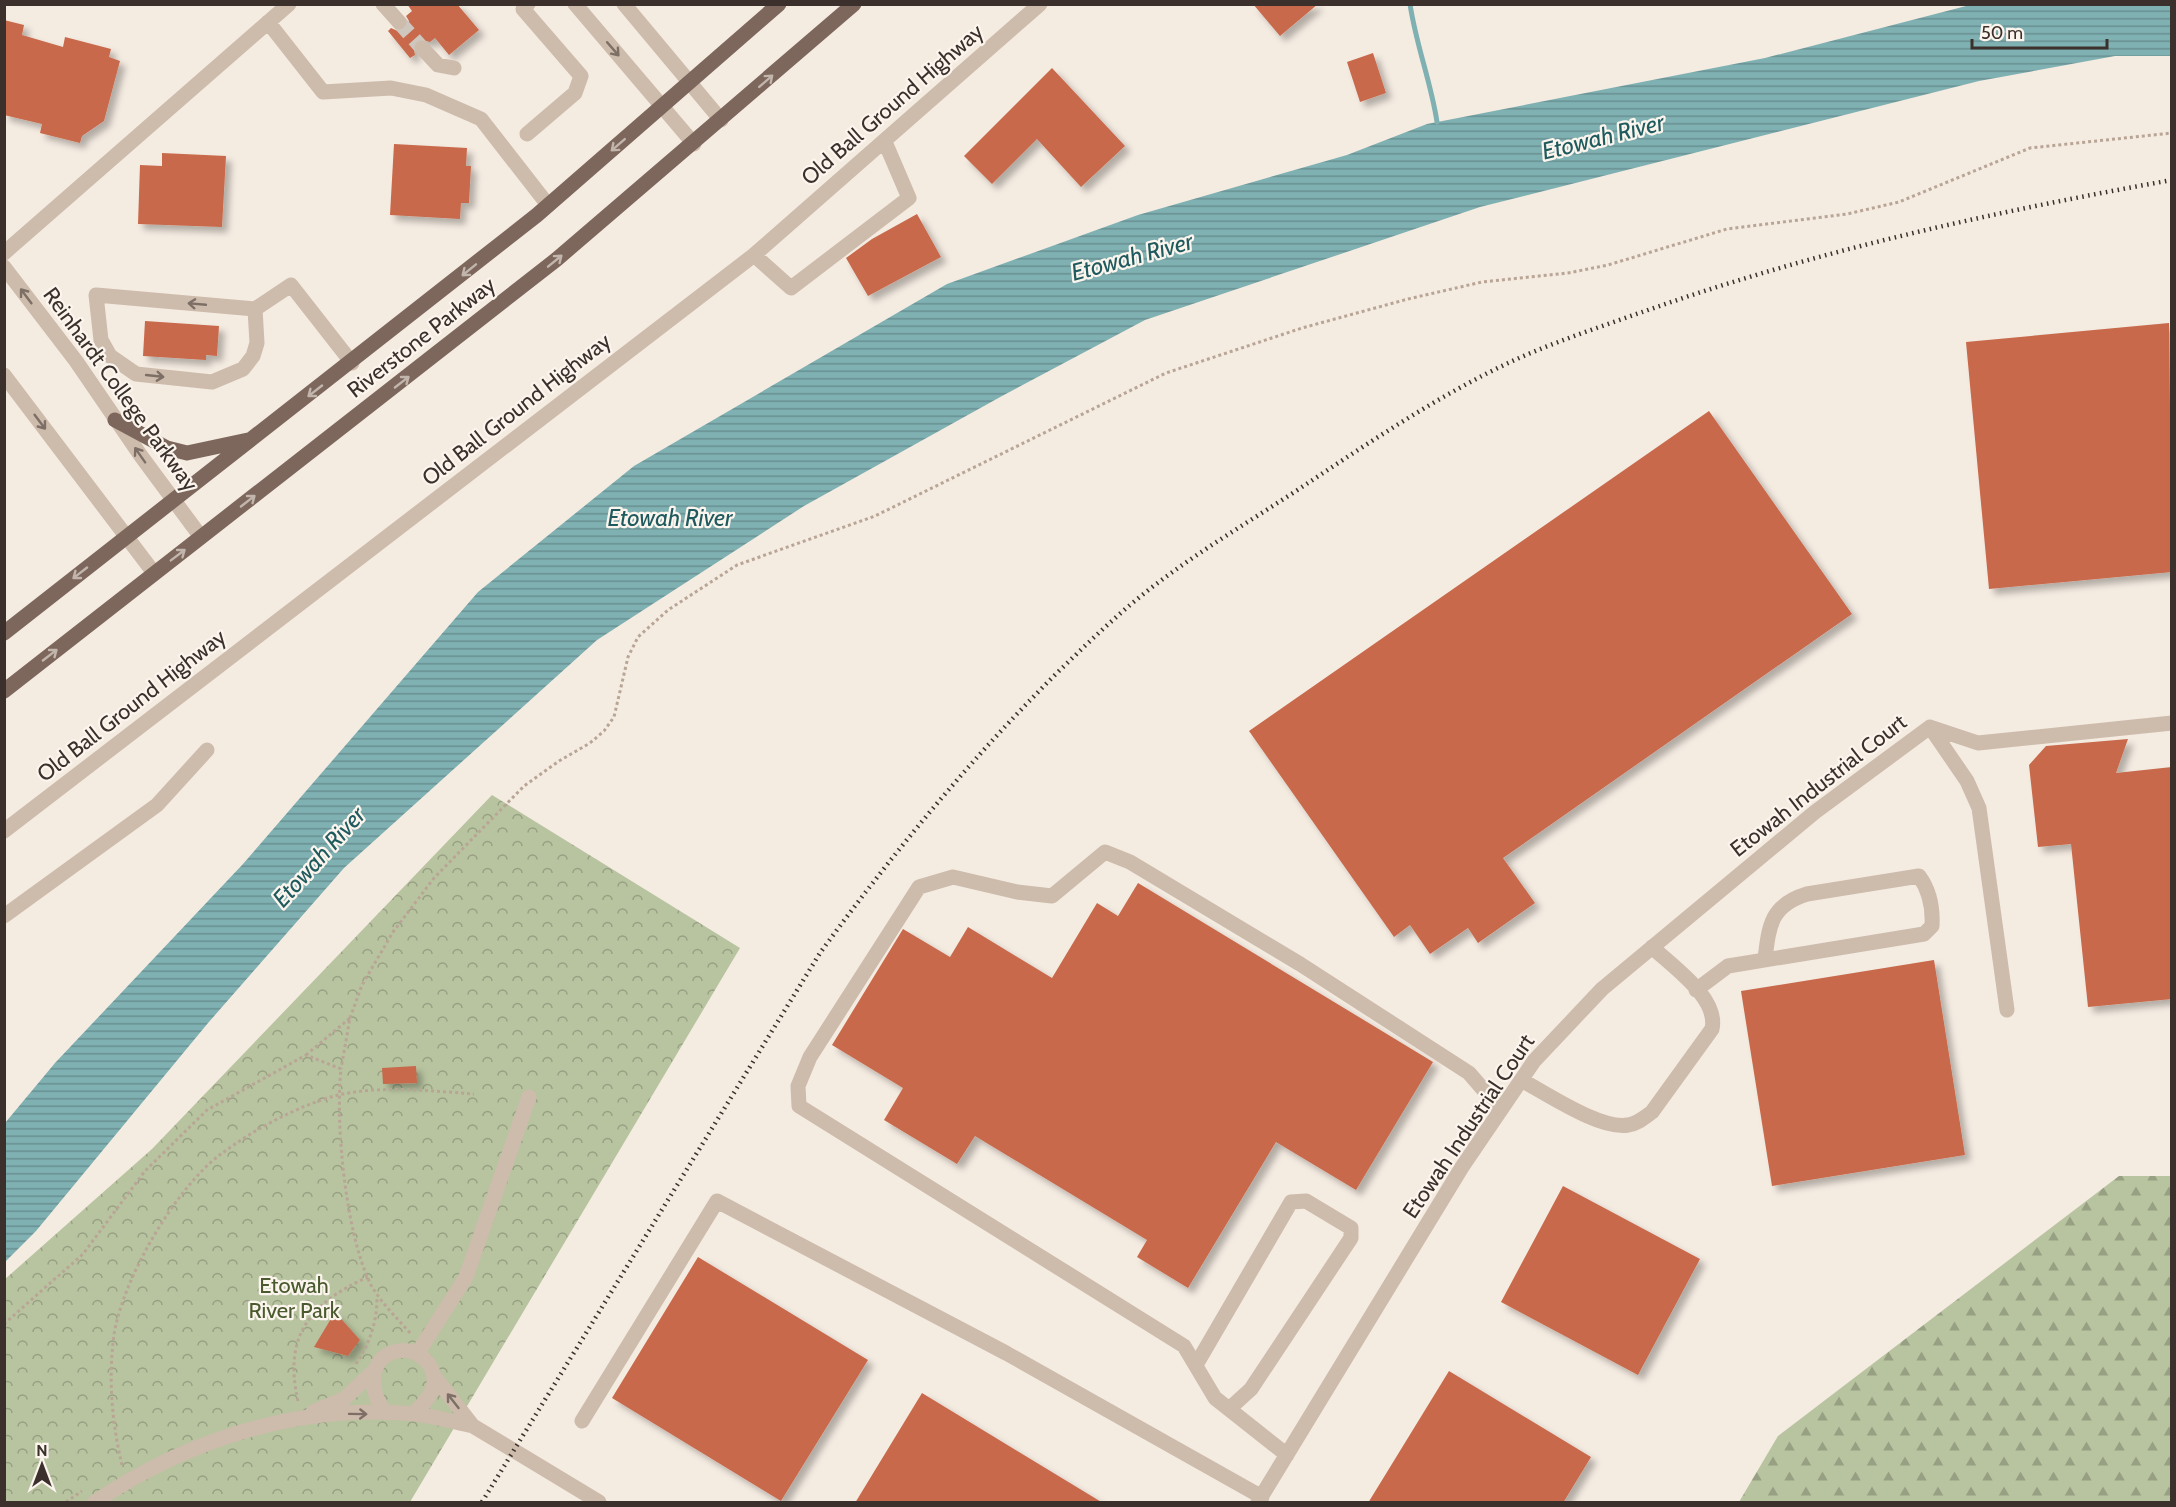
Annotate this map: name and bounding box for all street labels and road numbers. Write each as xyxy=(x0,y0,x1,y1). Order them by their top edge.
street label: Old Ball Ground Highway xyxy=(796,18,989,191)
street label: Riverstone Parkway xyxy=(342,271,501,404)
street label: Reinhardt College Parkway xyxy=(37,282,204,497)
street label: Old Ball Ground Highway xyxy=(416,327,616,492)
street label: Old Ball Ground Highway xyxy=(31,623,231,788)
street label: Etowah Industrial Court xyxy=(1725,708,1912,863)
street label: Etowah Industrial Court xyxy=(1397,1029,1540,1223)

